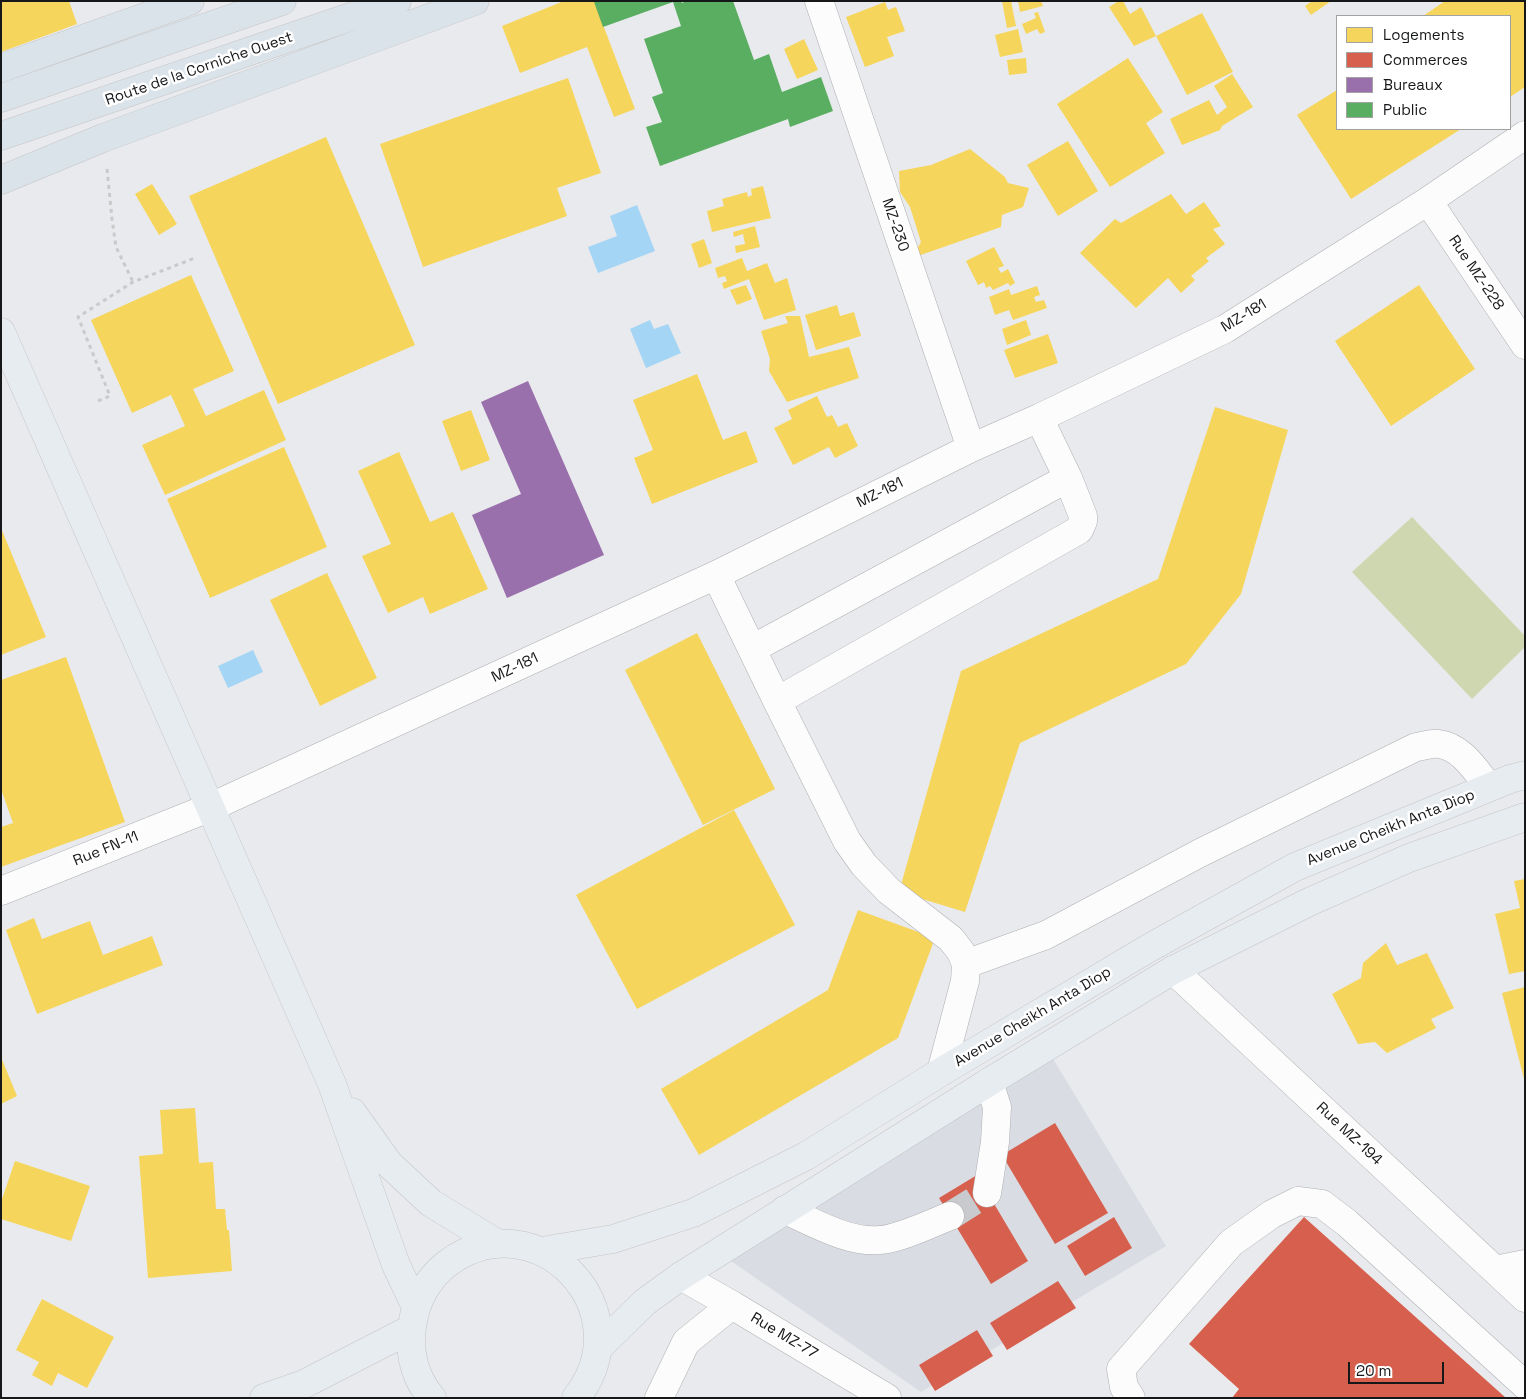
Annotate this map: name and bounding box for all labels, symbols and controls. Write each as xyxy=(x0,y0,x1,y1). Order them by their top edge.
legend xyxy=(1336,15,1511,130)
text: Logements xyxy=(1383,25,1465,44)
street label: Route de la Corniche Ouest xyxy=(103,28,295,110)
text: Commerces xyxy=(1383,50,1468,69)
text: Bureaux xyxy=(1383,75,1443,94)
text: Public xyxy=(1383,100,1427,119)
street label: MZ-230 xyxy=(877,196,913,254)
street label: Rue MZ-228 xyxy=(1444,232,1508,314)
street label: MZ-181 xyxy=(1218,296,1270,336)
street label: MZ-181 xyxy=(854,474,906,512)
street label: MZ-181 xyxy=(489,649,541,687)
street label: Avenue Cheikh Anta Diop xyxy=(1304,786,1478,870)
street label: Rue FN-11 xyxy=(71,828,141,870)
street label: Avenue Cheikh Anta Diop xyxy=(951,963,1115,1071)
street label: Rue MZ-194 xyxy=(1312,1099,1386,1169)
street label: Rue MZ-77 xyxy=(747,1309,821,1363)
scale bar xyxy=(1351,1352,1447,1384)
text: 20 m xyxy=(1356,1361,1391,1380)

